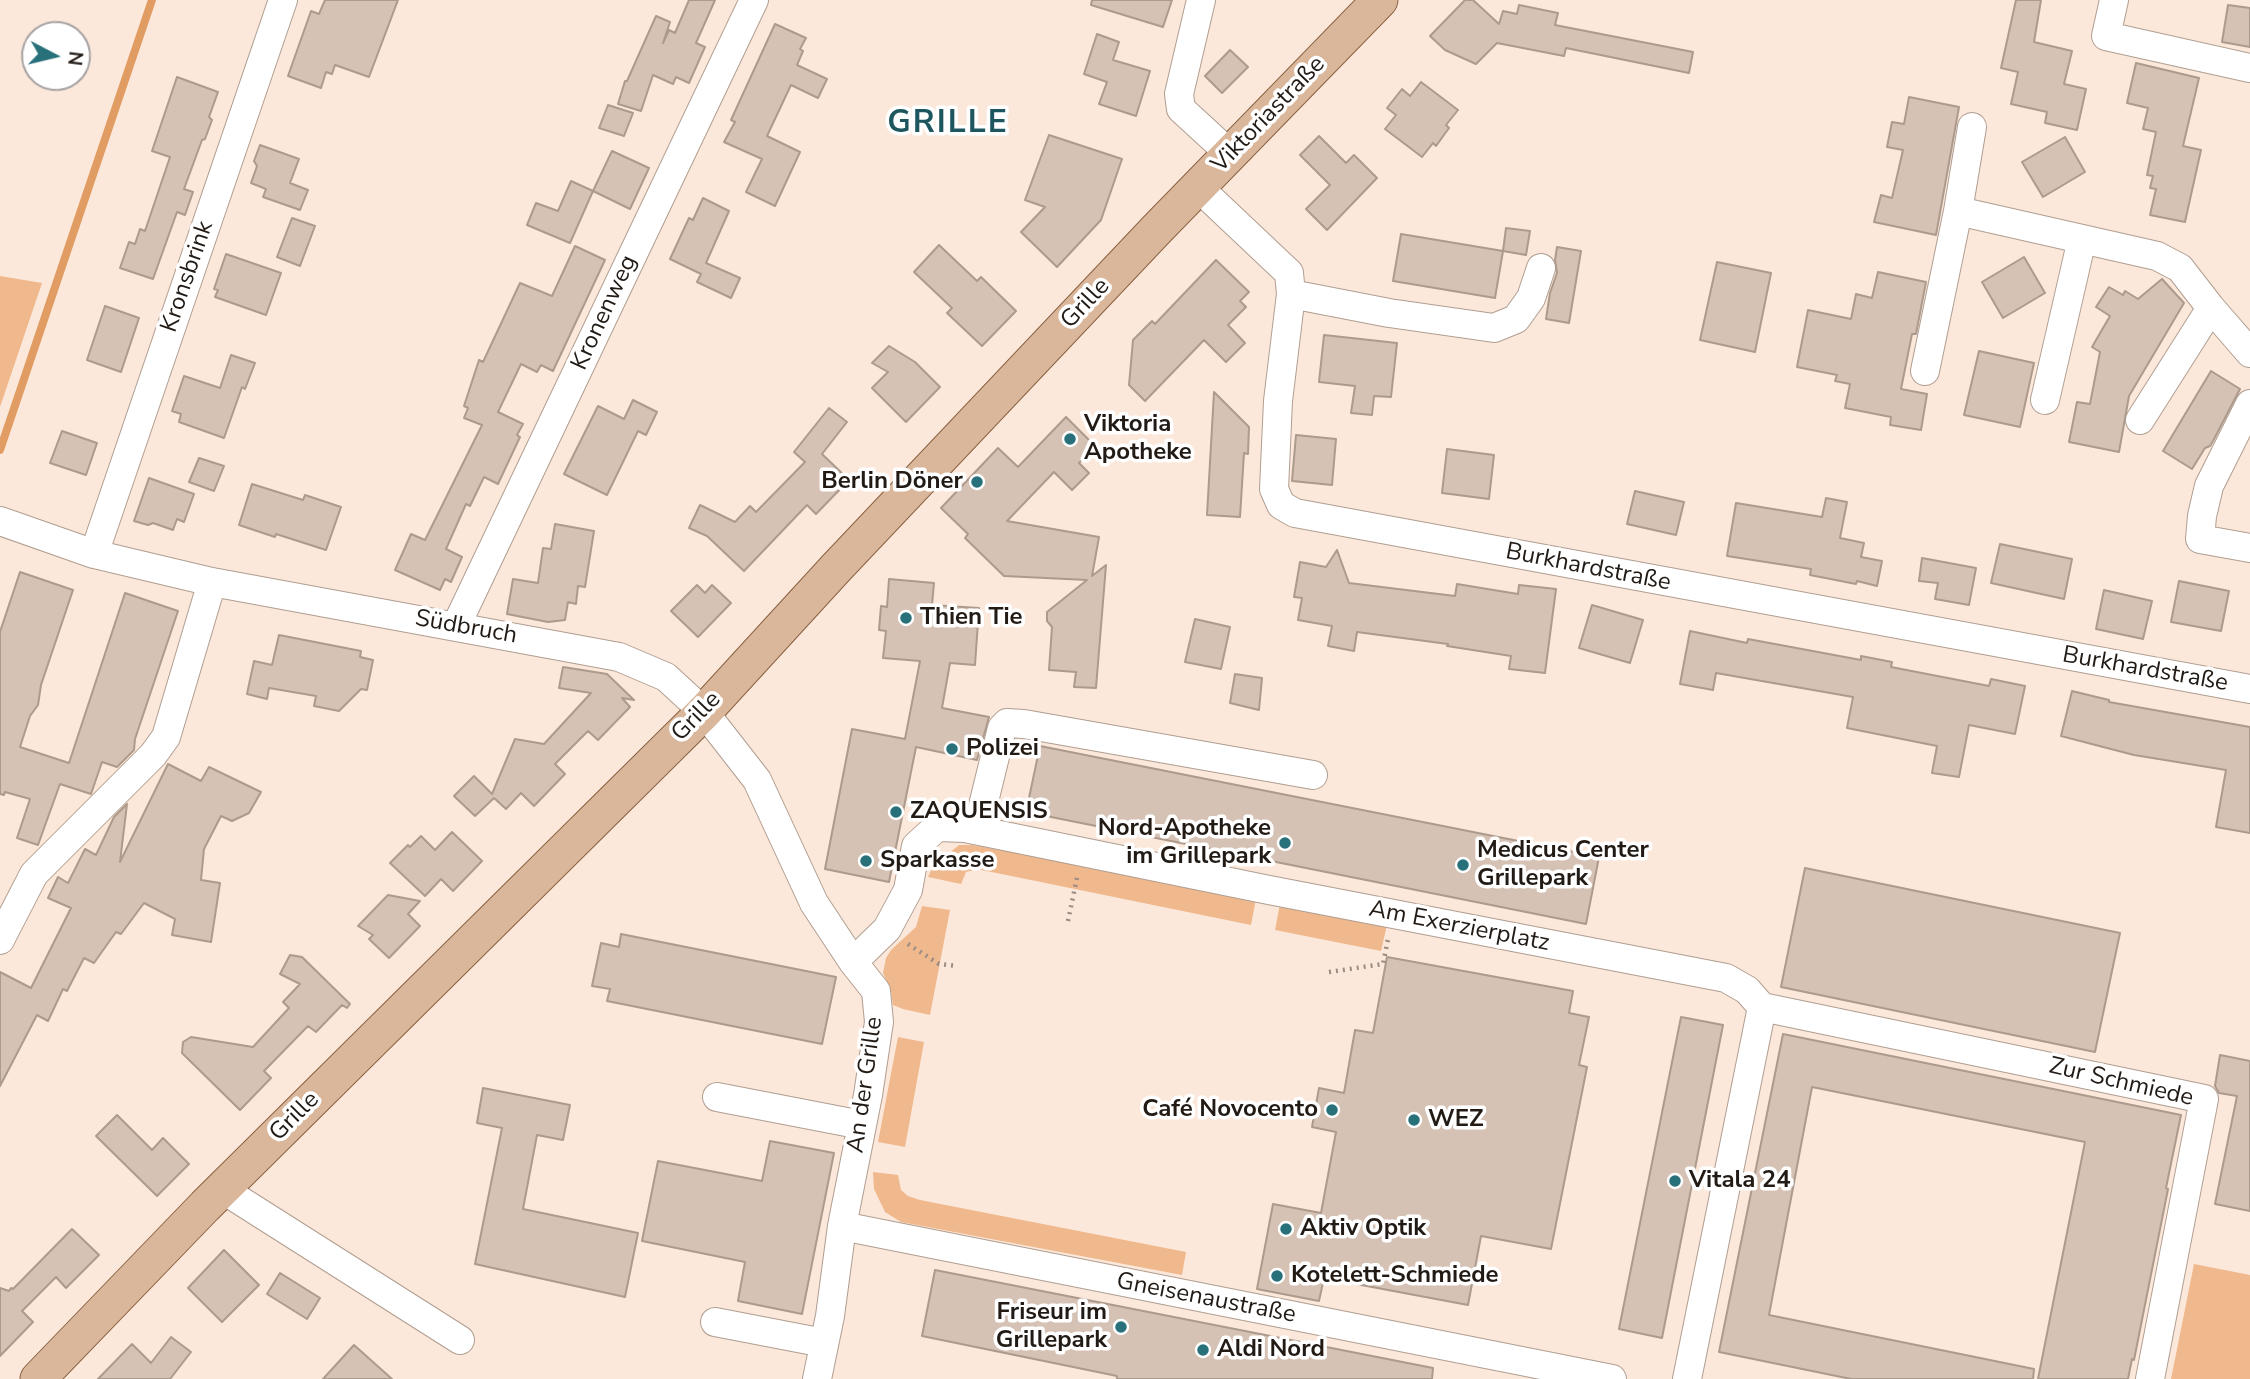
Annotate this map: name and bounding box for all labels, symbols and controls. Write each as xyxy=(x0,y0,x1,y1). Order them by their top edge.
north arrow xyxy=(21,21,91,91)
text: N xyxy=(61,50,89,67)
street label: Viktoriastraße xyxy=(1206,51,1332,179)
district label: GRILLE xyxy=(888,105,1008,143)
street label: Kronsbrink xyxy=(156,218,220,336)
street label: Kronenweg xyxy=(566,251,644,375)
street label: Grille xyxy=(1056,273,1116,335)
place label: Viktoria Apotheke xyxy=(1084,411,1192,467)
marker: Viktoria Apotheke xyxy=(1062,431,1078,447)
place label: Berlin Döner xyxy=(821,468,963,496)
marker: Berlin Döner xyxy=(969,474,985,490)
street label: Burkhardstraße xyxy=(1503,538,1673,598)
place label: Thien Tie xyxy=(920,604,1023,632)
street label: Südbruch xyxy=(413,605,519,651)
marker: Thien Tie xyxy=(898,610,914,626)
street label: Burkhardstraße xyxy=(2060,641,2230,699)
street label: Grille xyxy=(666,686,728,748)
place label: Polizei xyxy=(966,735,1039,763)
marker: Polizei xyxy=(944,741,960,757)
place label: ZAQUENSIS xyxy=(910,798,1048,826)
marker: ZAQUENSIS xyxy=(888,804,904,820)
place label: Nord-Apotheke im Grillepark xyxy=(1098,815,1271,871)
marker: Nord-Apotheke im Grillepark xyxy=(1277,835,1293,851)
place label: Medicus Center Grillepark xyxy=(1477,837,1649,893)
place label: Sparkasse xyxy=(880,847,994,875)
marker: Sparkasse xyxy=(858,853,874,869)
marker: Medicus Center Grillepark xyxy=(1455,857,1471,873)
street label: Am Exerzierplatz xyxy=(1366,895,1552,959)
street label: An der Grille xyxy=(842,1015,890,1155)
street label: Zur Schmiede xyxy=(2046,1052,2196,1114)
street label: Grille xyxy=(264,1086,326,1148)
place label: Café Novocento xyxy=(1142,1096,1318,1124)
marker: Café Novocento xyxy=(1324,1102,1340,1118)
place label: WEZ xyxy=(1428,1106,1484,1134)
marker: WEZ xyxy=(1406,1112,1422,1128)
place label: Vitala 24 xyxy=(1689,1167,1791,1195)
marker: Vitala 24 xyxy=(1667,1173,1683,1189)
place label: Aktiv Optik xyxy=(1300,1215,1426,1243)
marker: Aktiv Optik xyxy=(1278,1221,1294,1237)
place label: Kotelett-Schmiede xyxy=(1291,1262,1499,1290)
street label: Gneisenaustraße xyxy=(1114,1267,1298,1331)
marker: Kotelett-Schmiede xyxy=(1269,1268,1285,1284)
place label: Friseur im Grillepark xyxy=(996,1299,1107,1355)
marker: Friseur im Grillepark xyxy=(1113,1319,1129,1335)
place label: Aldi Nord xyxy=(1217,1336,1325,1364)
marker: Aldi Nord xyxy=(1195,1342,1211,1358)

